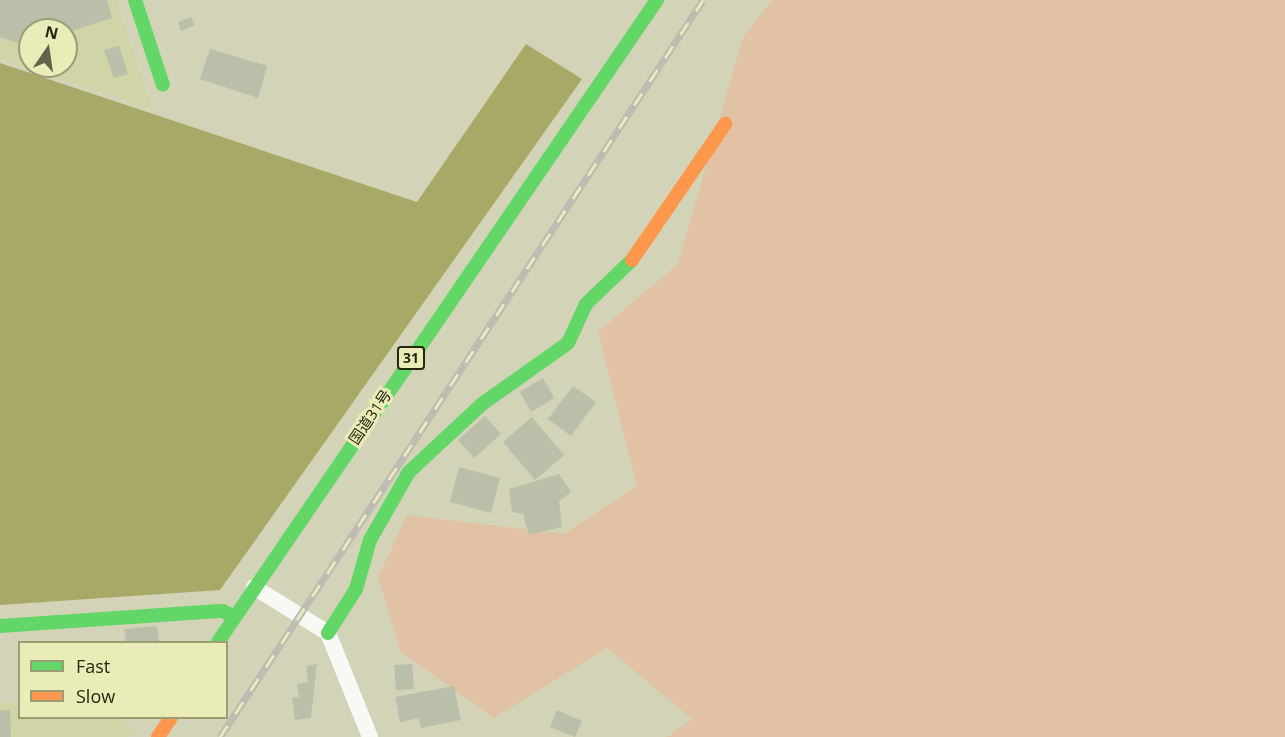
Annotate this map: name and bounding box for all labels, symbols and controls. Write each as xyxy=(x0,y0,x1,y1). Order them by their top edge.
north arrow xyxy=(18,18,78,78)
text: N xyxy=(43,20,60,45)
road number: 31 xyxy=(396,347,426,369)
street label: 国道31号 xyxy=(345,386,395,448)
legend xyxy=(18,641,228,719)
text: Fast xyxy=(76,654,110,678)
text: Slow xyxy=(76,684,115,708)

